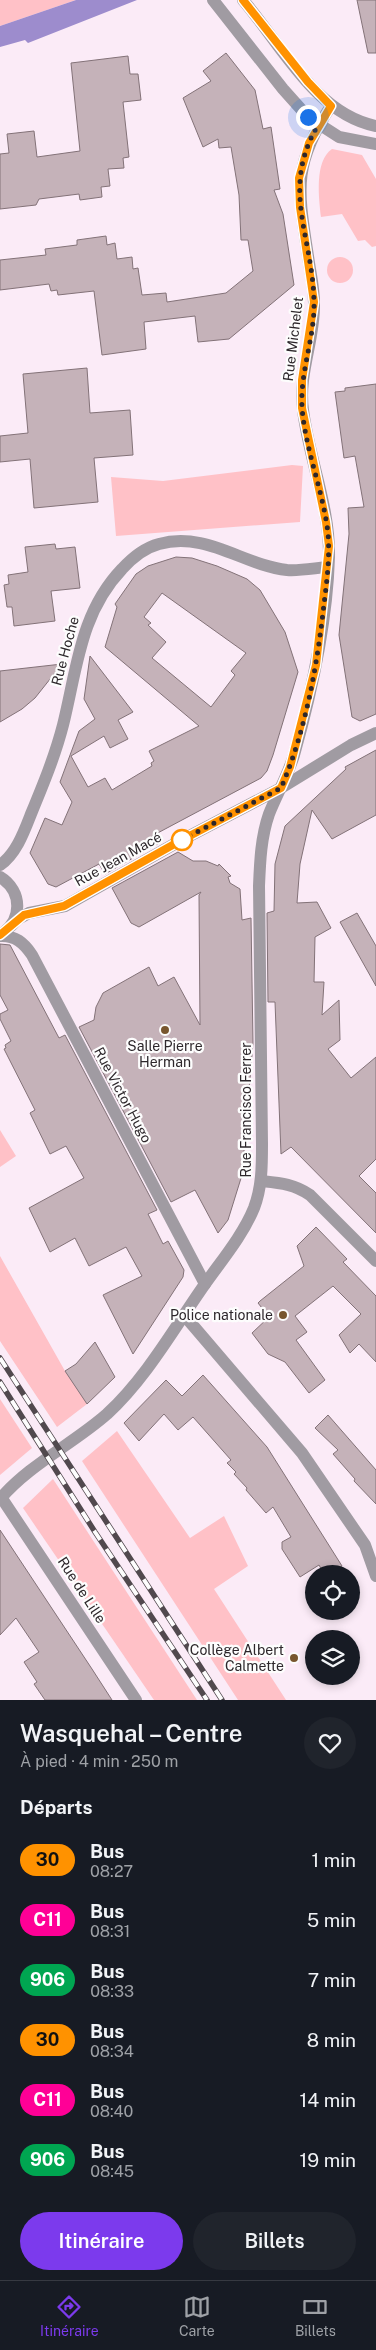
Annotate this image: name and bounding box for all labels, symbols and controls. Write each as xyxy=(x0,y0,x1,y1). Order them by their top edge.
your location xyxy=(296,105,321,130)
street label: Rue Michelet xyxy=(280,296,306,382)
street label: Rue Hoche xyxy=(48,615,82,687)
street label: Rue Jean Macé xyxy=(72,829,164,889)
unlabelled marker xyxy=(171,829,193,851)
marker: Salle Pierre Herman xyxy=(159,1024,171,1036)
place label: Salle Pierre Herman xyxy=(127,1038,203,1070)
street label: Rue Francisco Ferrer xyxy=(238,1042,254,1178)
street label: Rue Victor Hugo xyxy=(91,1045,155,1146)
place label: Police nationale xyxy=(170,1307,273,1323)
marker: Police nationale xyxy=(277,1309,289,1321)
street label: Rue de Lille xyxy=(55,1554,109,1626)
map controls xyxy=(305,1565,360,1685)
button: locate xyxy=(305,1565,360,1620)
button: layers xyxy=(305,1630,360,1685)
place label: Collège Albert Calmette xyxy=(190,1642,284,1674)
marker: Collège Albert Calmette xyxy=(288,1652,300,1664)
button: heart xyxy=(304,1717,356,1769)
text: Wasquehal – Centre xyxy=(20,1719,242,1747)
text: À pied · 4 min · 250 m xyxy=(20,1752,178,1771)
text: Départs xyxy=(20,1796,92,1818)
text: Bus xyxy=(90,1840,124,1862)
text: 30 xyxy=(36,1849,59,1870)
text: 1 min xyxy=(311,1849,356,1871)
text: 08:27 xyxy=(90,1862,133,1881)
text: Bus xyxy=(90,1900,124,1922)
text: C11 xyxy=(33,1909,62,1930)
text: 5 min xyxy=(307,1909,356,1931)
text: 08:31 xyxy=(90,1922,130,1941)
text: Bus xyxy=(90,1960,125,1982)
text: 906 xyxy=(30,1969,65,1990)
text: 7 min xyxy=(308,1969,356,1991)
text: 08:33 xyxy=(90,1982,134,2001)
text: Bus xyxy=(90,2020,124,2042)
text: 30 xyxy=(36,2029,59,2050)
text: 8 min xyxy=(307,2029,356,2051)
text: 08:34 xyxy=(90,2042,134,2061)
text: Bus xyxy=(90,2080,124,2102)
text: C11 xyxy=(33,2089,62,2110)
text: 14 min xyxy=(299,2089,356,2111)
text: 08:40 xyxy=(90,2102,133,2121)
text: Bus xyxy=(90,2140,125,2162)
text: 906 xyxy=(30,2149,65,2170)
text: 19 min xyxy=(300,2149,356,2171)
text: 08:45 xyxy=(90,2162,134,2181)
button: Itinéraire xyxy=(20,2212,183,2270)
button: Billets xyxy=(193,2212,356,2270)
tab: Itinéraire xyxy=(40,2293,99,2339)
tab: Carte xyxy=(179,2293,215,2339)
tab: Billets xyxy=(295,2293,336,2339)

